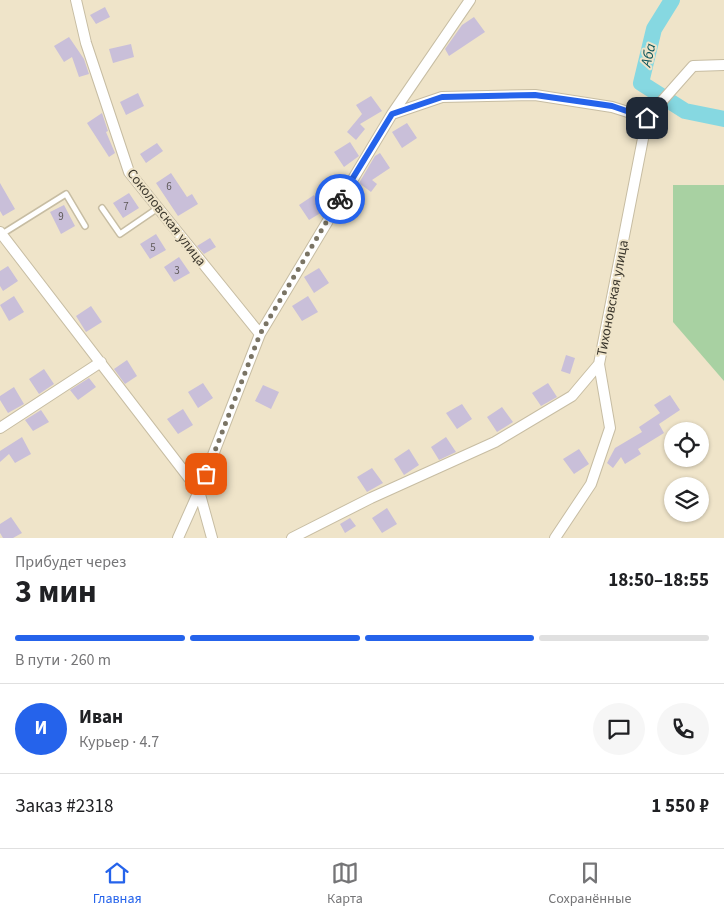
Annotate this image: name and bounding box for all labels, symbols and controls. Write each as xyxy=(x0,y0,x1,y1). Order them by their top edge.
water label: Аба xyxy=(635,41,661,70)
pin xyxy=(626,97,668,139)
icon: home xyxy=(633,104,661,132)
street label: Соколовская улица xyxy=(122,165,211,271)
courier xyxy=(315,174,365,224)
house number: 6 xyxy=(166,179,172,194)
icon: bike xyxy=(326,185,354,213)
house number: 7 xyxy=(123,199,129,214)
house number: 9 xyxy=(58,209,64,224)
street label: Тихоновская улица xyxy=(592,238,634,358)
house number: 5 xyxy=(150,240,156,255)
house number: 3 xyxy=(174,263,180,278)
map controls xyxy=(664,422,709,522)
button: locate xyxy=(664,422,709,467)
pin xyxy=(185,453,227,495)
icon: bag xyxy=(192,460,220,488)
button: layers xyxy=(664,477,709,522)
text: Прибудет через xyxy=(15,551,126,573)
text: 18:50–18:55 xyxy=(608,567,709,594)
text: 3 мин xyxy=(15,569,97,615)
text: В пути · 260 m xyxy=(15,649,111,671)
button: chat xyxy=(593,703,645,755)
button: phone xyxy=(657,703,709,755)
text: Иван xyxy=(79,704,123,731)
text: И xyxy=(35,715,47,742)
text: Курьер · 4.7 xyxy=(79,731,159,753)
text: Заказ #2318 xyxy=(15,793,114,820)
text: 1 550 ₽ xyxy=(651,793,709,820)
tab: Главная xyxy=(93,859,142,909)
tab: Карта xyxy=(327,859,363,909)
tab: Сохранённые xyxy=(548,859,631,909)

